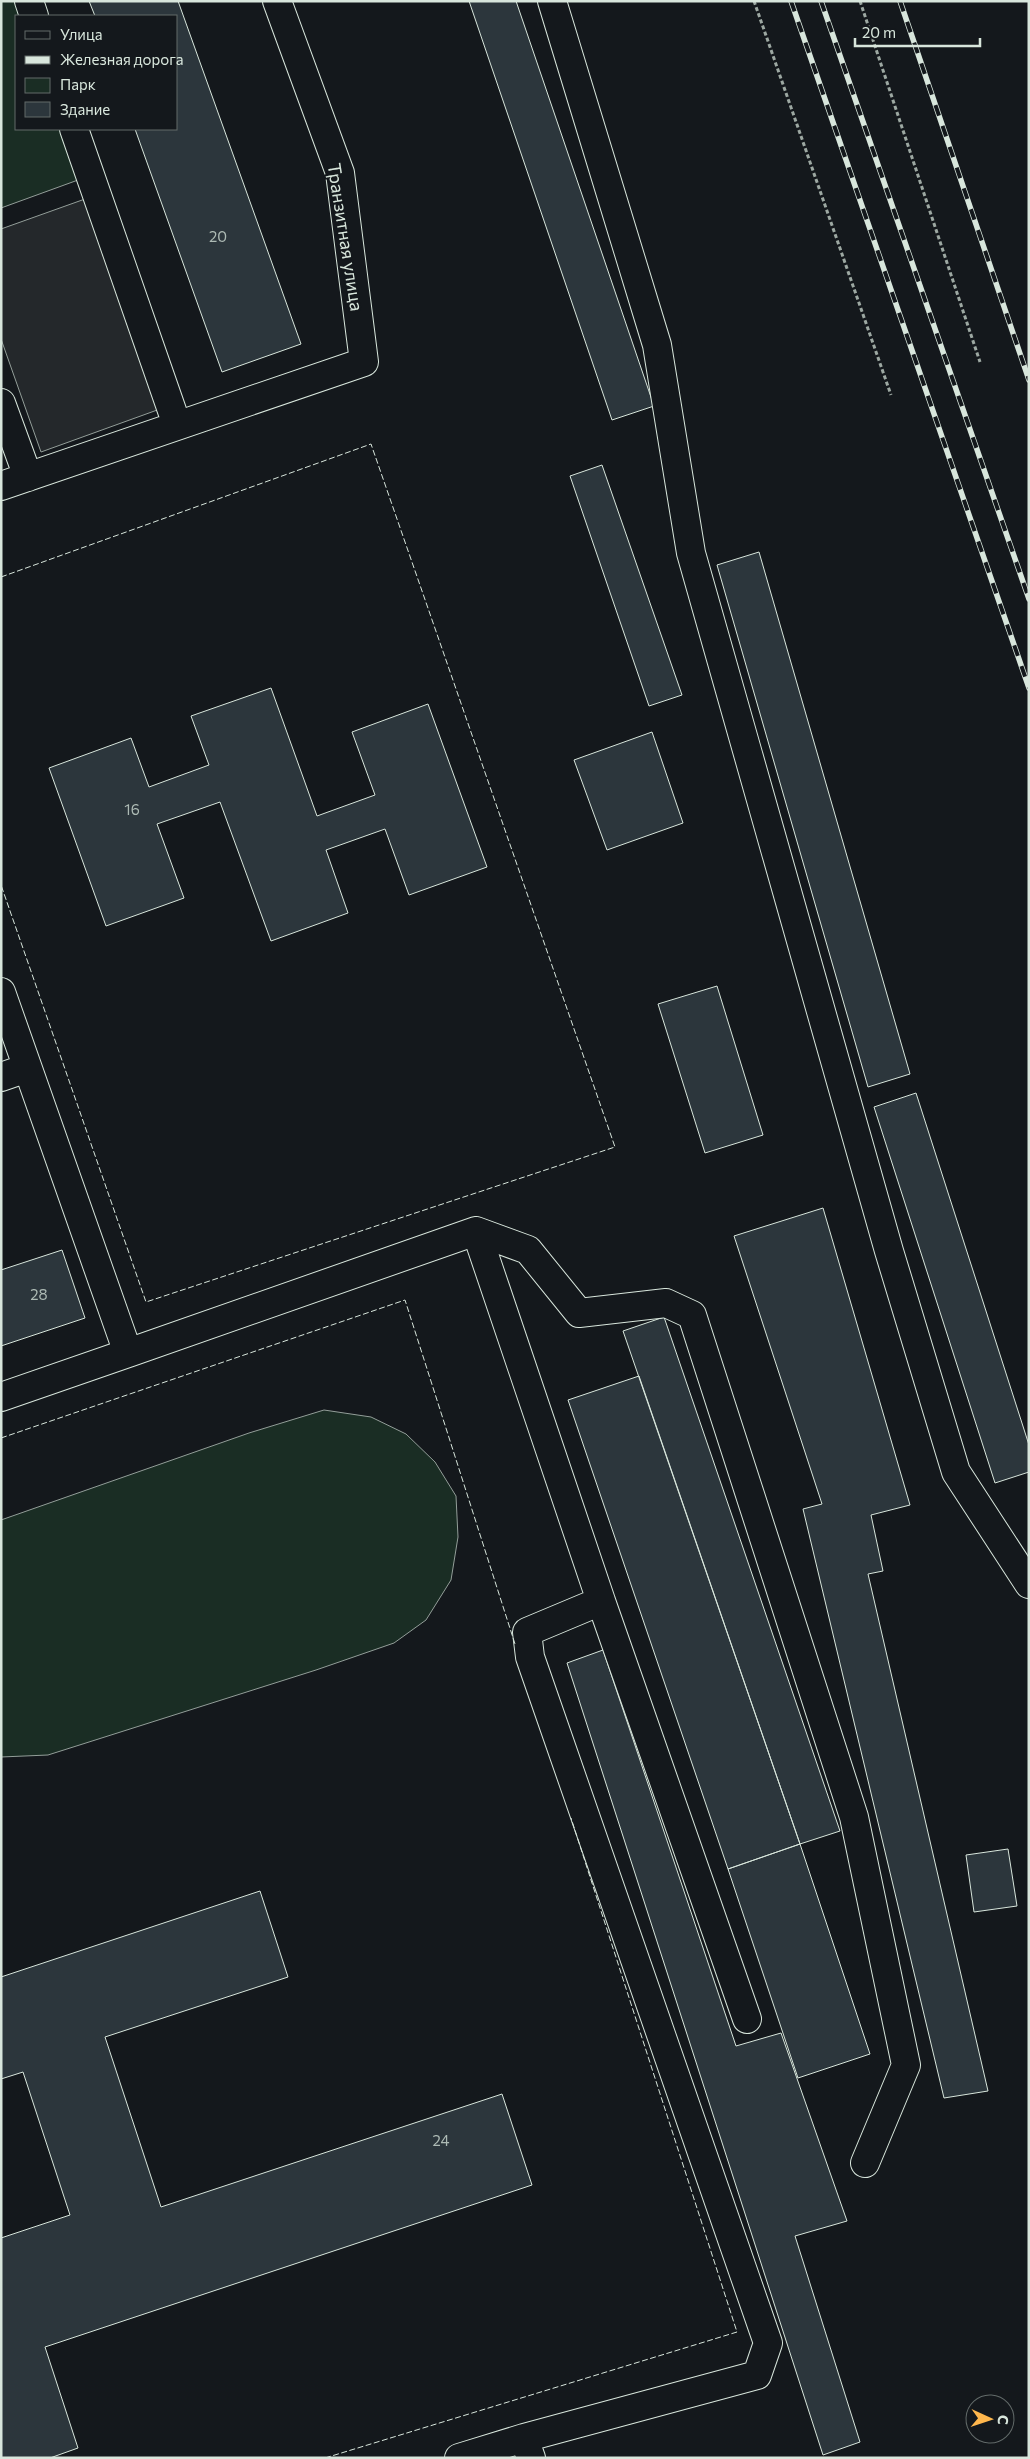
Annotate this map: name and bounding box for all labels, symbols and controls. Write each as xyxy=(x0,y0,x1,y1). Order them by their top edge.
legend xyxy=(15,15,178,130)
scale bar xyxy=(855,15,980,47)
text: 20 m xyxy=(862,23,896,41)
text: Улица xyxy=(60,25,102,43)
text: Железная дорога xyxy=(60,50,184,68)
text: Парк xyxy=(60,75,96,93)
text: Здание xyxy=(60,100,110,118)
street label: Транзитная улица xyxy=(323,162,369,312)
house number: 20 xyxy=(209,227,227,245)
house number: 16 xyxy=(124,800,140,818)
house number: 28 xyxy=(30,1285,48,1303)
house number: 24 xyxy=(432,2131,450,2149)
north arrow xyxy=(965,2394,1015,2444)
text: С xyxy=(995,2414,1012,2425)

